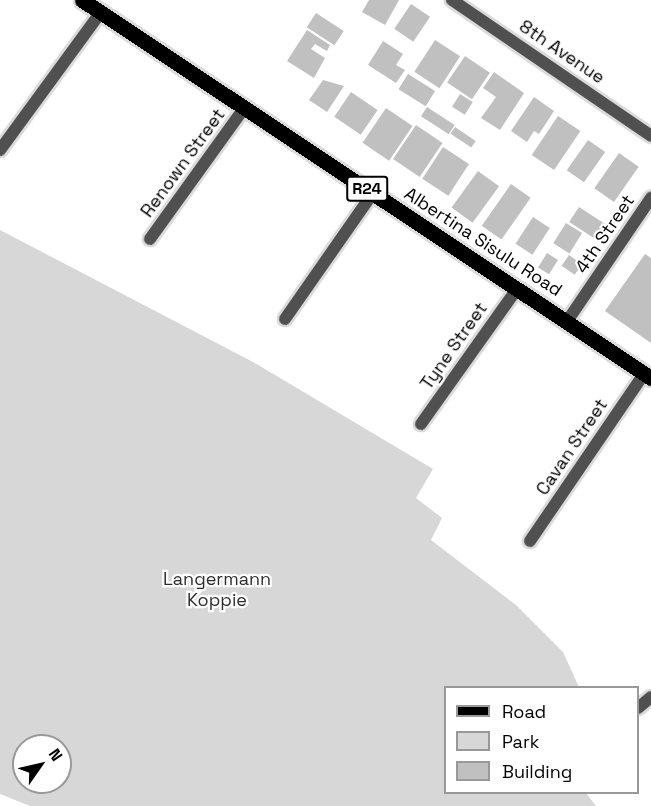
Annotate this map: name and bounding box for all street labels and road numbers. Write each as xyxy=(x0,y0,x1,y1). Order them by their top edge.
street label: 8th Avenue xyxy=(515,15,609,89)
street label: Renown Street xyxy=(136,104,230,222)
road number: R24 xyxy=(346,176,388,202)
street label: Albertina Sisulu Road xyxy=(400,183,566,301)
street label: 4th Street xyxy=(571,191,639,277)
street label: Tyne Street xyxy=(416,298,492,394)
street label: Cavan Street xyxy=(532,395,612,499)

